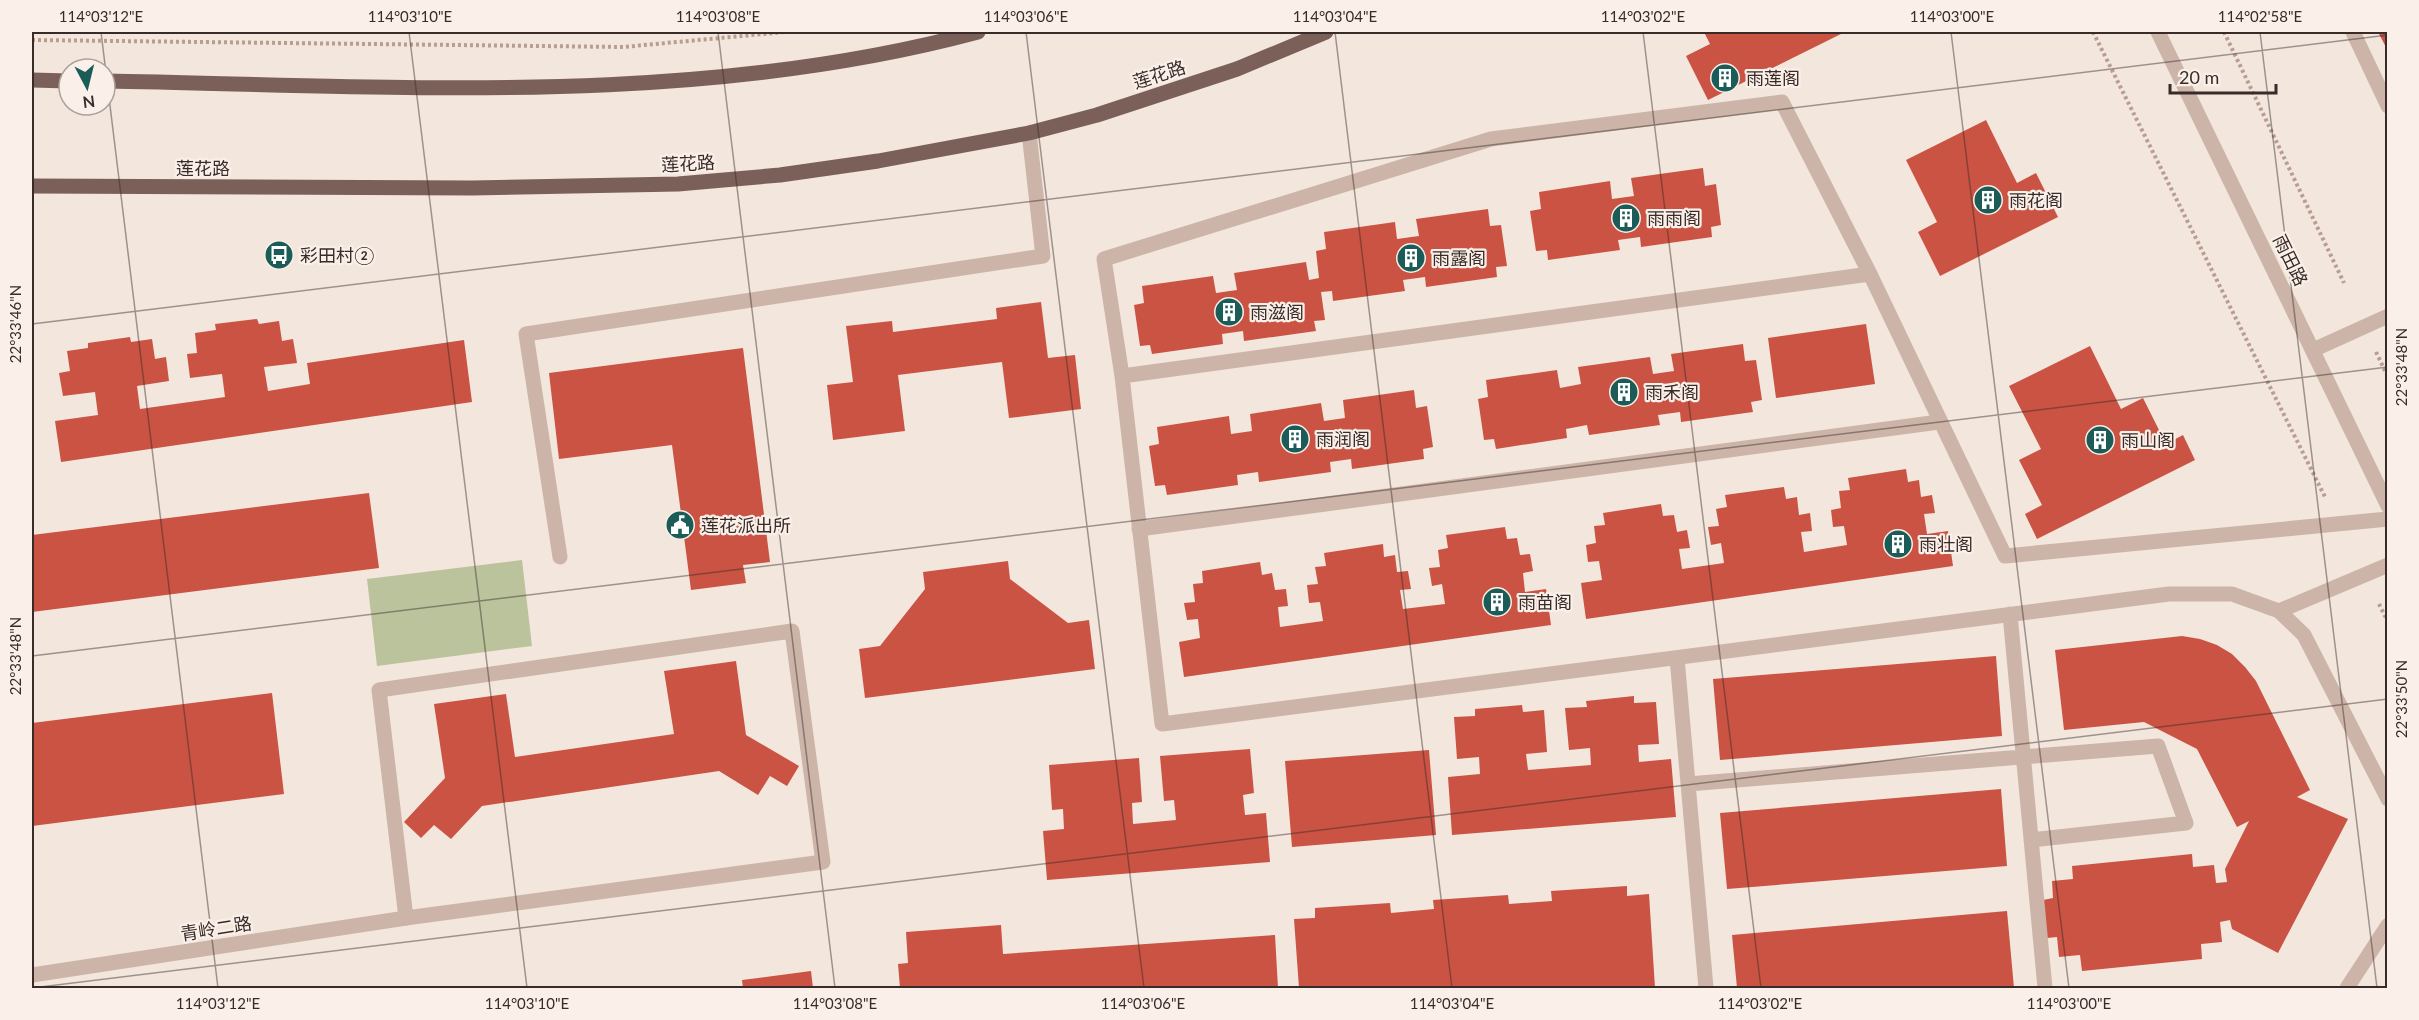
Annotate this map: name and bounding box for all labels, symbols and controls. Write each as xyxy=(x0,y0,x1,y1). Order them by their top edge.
text: 114°03'12"E xyxy=(59,7,143,25)
text: 114°03'10"E xyxy=(368,7,452,25)
text: 114°03'08"E xyxy=(676,7,760,25)
text: 114°03'06"E xyxy=(984,7,1068,25)
text: 114°03'04"E xyxy=(1293,7,1377,25)
text: 114°03'02"E xyxy=(1601,7,1685,25)
text: 114°03'00"E xyxy=(1910,7,1994,25)
text: 114°02'58"E xyxy=(2218,7,2302,25)
street label: 莲花路 xyxy=(1130,55,1188,93)
north arrow xyxy=(57,57,117,117)
scale bar xyxy=(2170,57,2276,95)
building icon: 雨莲阁 xyxy=(1709,62,1741,94)
text: 20 m xyxy=(2179,66,2219,88)
place label: 雨莲阁 xyxy=(1746,67,1800,89)
text: N xyxy=(82,92,96,113)
street label: 莲花路 xyxy=(660,151,716,175)
street label: 莲花路 xyxy=(176,157,230,179)
building icon: 雨花阁 xyxy=(1972,184,2004,216)
place label: 雨花阁 xyxy=(2009,189,2063,211)
building icon: 雨雨阁 xyxy=(1610,202,1642,234)
place label: 雨雨阁 xyxy=(1647,207,1701,229)
street label: 雨田路 xyxy=(2269,231,2313,289)
bus stop icon: 彩田村② xyxy=(263,239,295,271)
building icon: 雨露阁 xyxy=(1395,242,1427,274)
place label: 彩田村② xyxy=(300,244,374,266)
place label: 雨露阁 xyxy=(1432,247,1486,269)
text: 22°33'46"N xyxy=(6,285,24,363)
building icon: 雨滋阁 xyxy=(1213,296,1245,328)
place label: 雨滋阁 xyxy=(1250,301,1304,323)
text: 22°33'48"N xyxy=(2392,328,2410,406)
building icon: 雨禾阁 xyxy=(1608,376,1640,408)
place label: 雨禾阁 xyxy=(1645,381,1699,403)
building icon: 雨润阁 xyxy=(1279,423,1311,455)
building icon: 雨山阁 xyxy=(2084,424,2116,456)
place label: 雨润阁 xyxy=(1316,428,1370,450)
place label: 雨山阁 xyxy=(2121,429,2175,451)
public building icon: 莲花派出所 xyxy=(664,509,696,541)
place label: 莲花派出所 xyxy=(701,514,791,536)
building icon: 雨壮阁 xyxy=(1882,528,1914,560)
place label: 雨壮阁 xyxy=(1919,533,1973,555)
building icon: 雨苗阁 xyxy=(1481,586,1513,618)
place label: 雨苗阁 xyxy=(1518,591,1572,613)
text: 22°33'48"N xyxy=(6,617,24,695)
text: 22°33'50"N xyxy=(2392,660,2410,738)
street label: 青岭二路 xyxy=(179,912,253,944)
text: 114°03'12"E xyxy=(176,994,260,1012)
text: 114°03'10"E xyxy=(485,994,569,1012)
text: 114°03'08"E xyxy=(793,994,877,1012)
text: 114°03'06"E xyxy=(1101,994,1185,1012)
text: 114°03'04"E xyxy=(1410,994,1494,1012)
text: 114°03'02"E xyxy=(1718,994,1802,1012)
text: 114°03'00"E xyxy=(2027,994,2111,1012)

